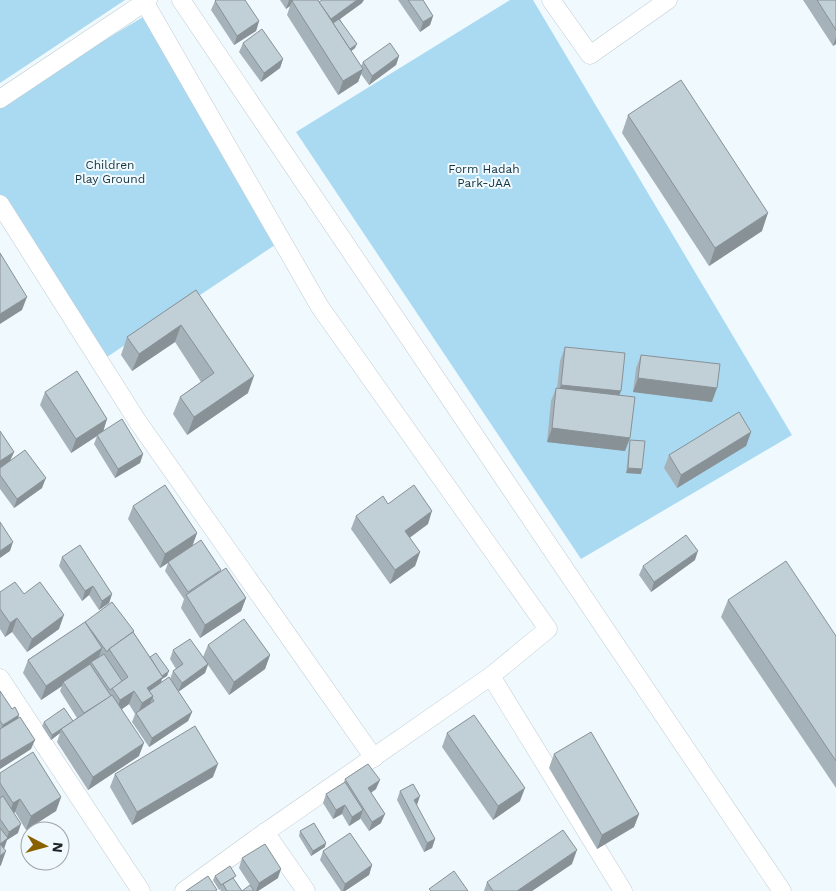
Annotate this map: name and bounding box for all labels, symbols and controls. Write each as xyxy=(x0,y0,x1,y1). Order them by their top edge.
park label: Children Play Ground xyxy=(75,158,145,186)
park label: Form Hadah Park-JAA xyxy=(448,162,520,190)
north arrow xyxy=(20,821,70,871)
text: N xyxy=(49,841,66,853)

